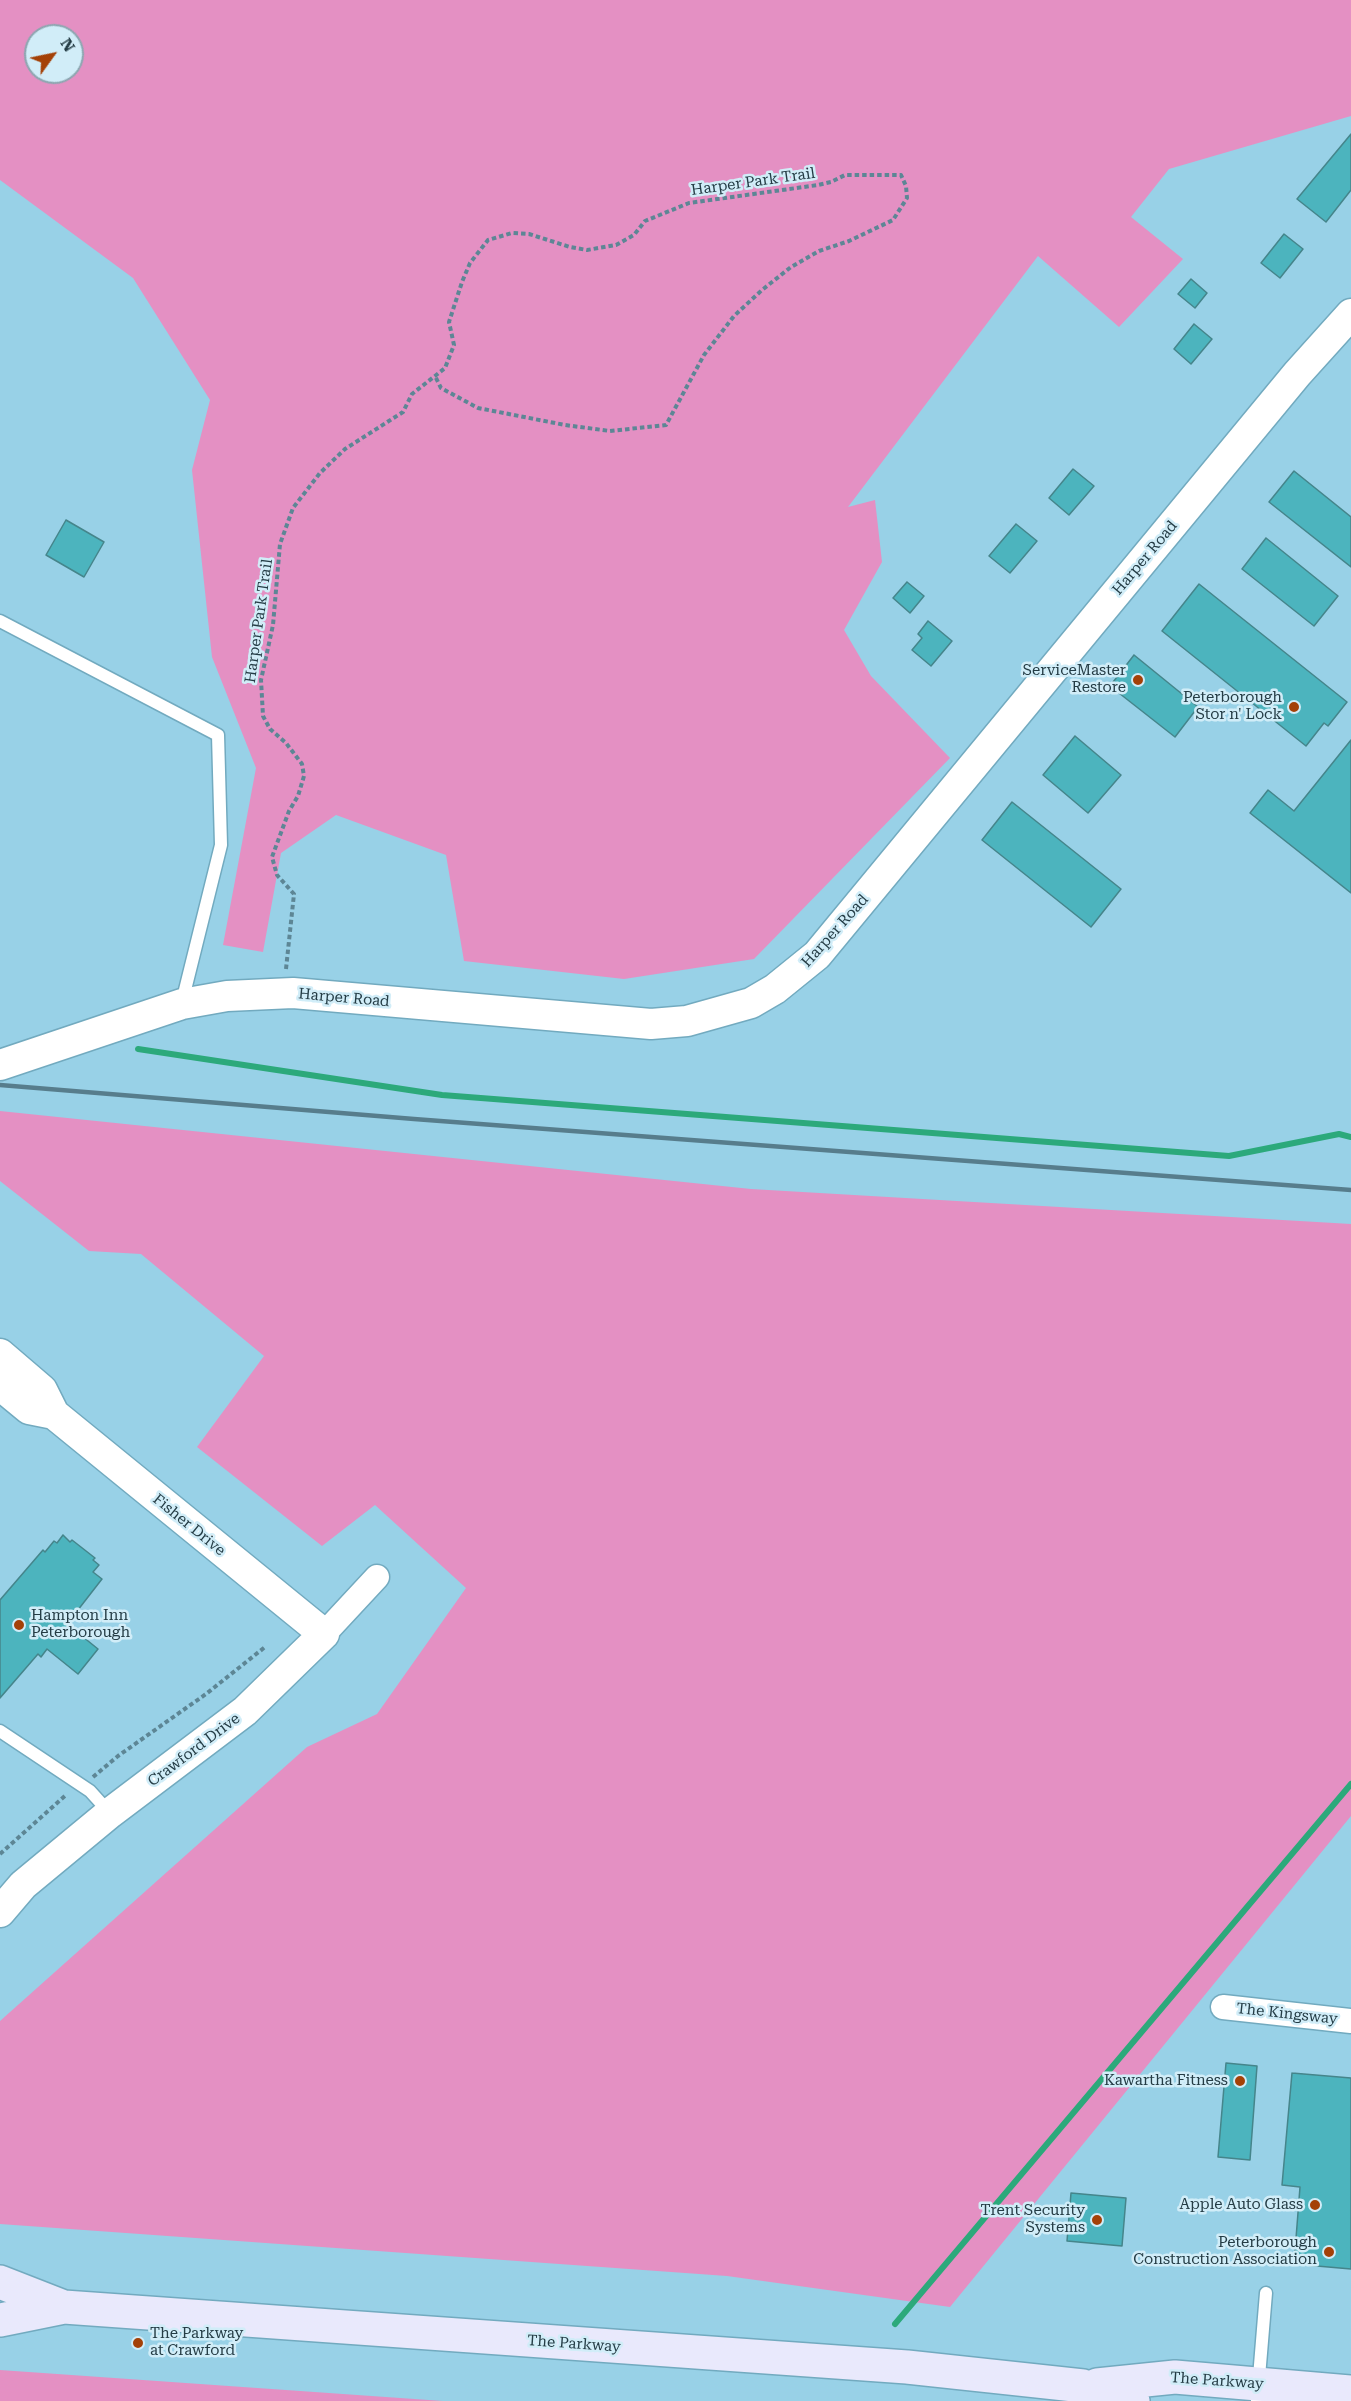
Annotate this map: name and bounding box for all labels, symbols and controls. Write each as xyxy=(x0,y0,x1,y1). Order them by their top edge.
north arrow xyxy=(24,24,84,84)
text: N xyxy=(57,35,79,55)
street label: Harper Park Trail xyxy=(690,164,816,200)
street label: Harper Road xyxy=(1109,517,1181,599)
street label: Harper Park Trail xyxy=(241,558,277,684)
place label: ServiceMaster Restore xyxy=(1022,662,1126,697)
marker: ServiceMaster Restore xyxy=(1131,673,1145,687)
place label: Peterborough Stor n' Lock xyxy=(1183,689,1282,724)
marker: Peterborough Stor n' Lock xyxy=(1287,700,1301,714)
street label: Harper Road xyxy=(798,891,872,971)
street label: Harper Road xyxy=(298,985,390,1011)
street label: Fisher Drive xyxy=(149,1490,229,1560)
place label: Hampton Inn Peterborough xyxy=(31,1607,130,1642)
marker: Hampton Inn Peterborough xyxy=(12,1618,26,1632)
street label: Crawford Drive xyxy=(144,1710,244,1790)
street label: The Kingsway xyxy=(1236,2000,1338,2028)
place label: Kawartha Fitness xyxy=(1104,2072,1228,2090)
marker: Kawartha Fitness xyxy=(1233,2074,1247,2088)
place label: Apple Auto Glass xyxy=(1180,2196,1303,2214)
marker: Apple Auto Glass xyxy=(1308,2198,1322,2212)
place label: Trent Security Systems xyxy=(981,2202,1085,2237)
marker: Trent Security Systems xyxy=(1090,2213,1104,2227)
place label: Peterborough Construction Association xyxy=(1133,2234,1317,2269)
marker: Peterborough Construction Association xyxy=(1322,2245,1336,2259)
place label: The Parkway at Crawford xyxy=(150,2325,243,2360)
street label: The Parkway xyxy=(527,2332,621,2356)
marker: The Parkway at Crawford xyxy=(131,2336,145,2350)
street label: The Parkway xyxy=(1170,2369,1264,2393)

